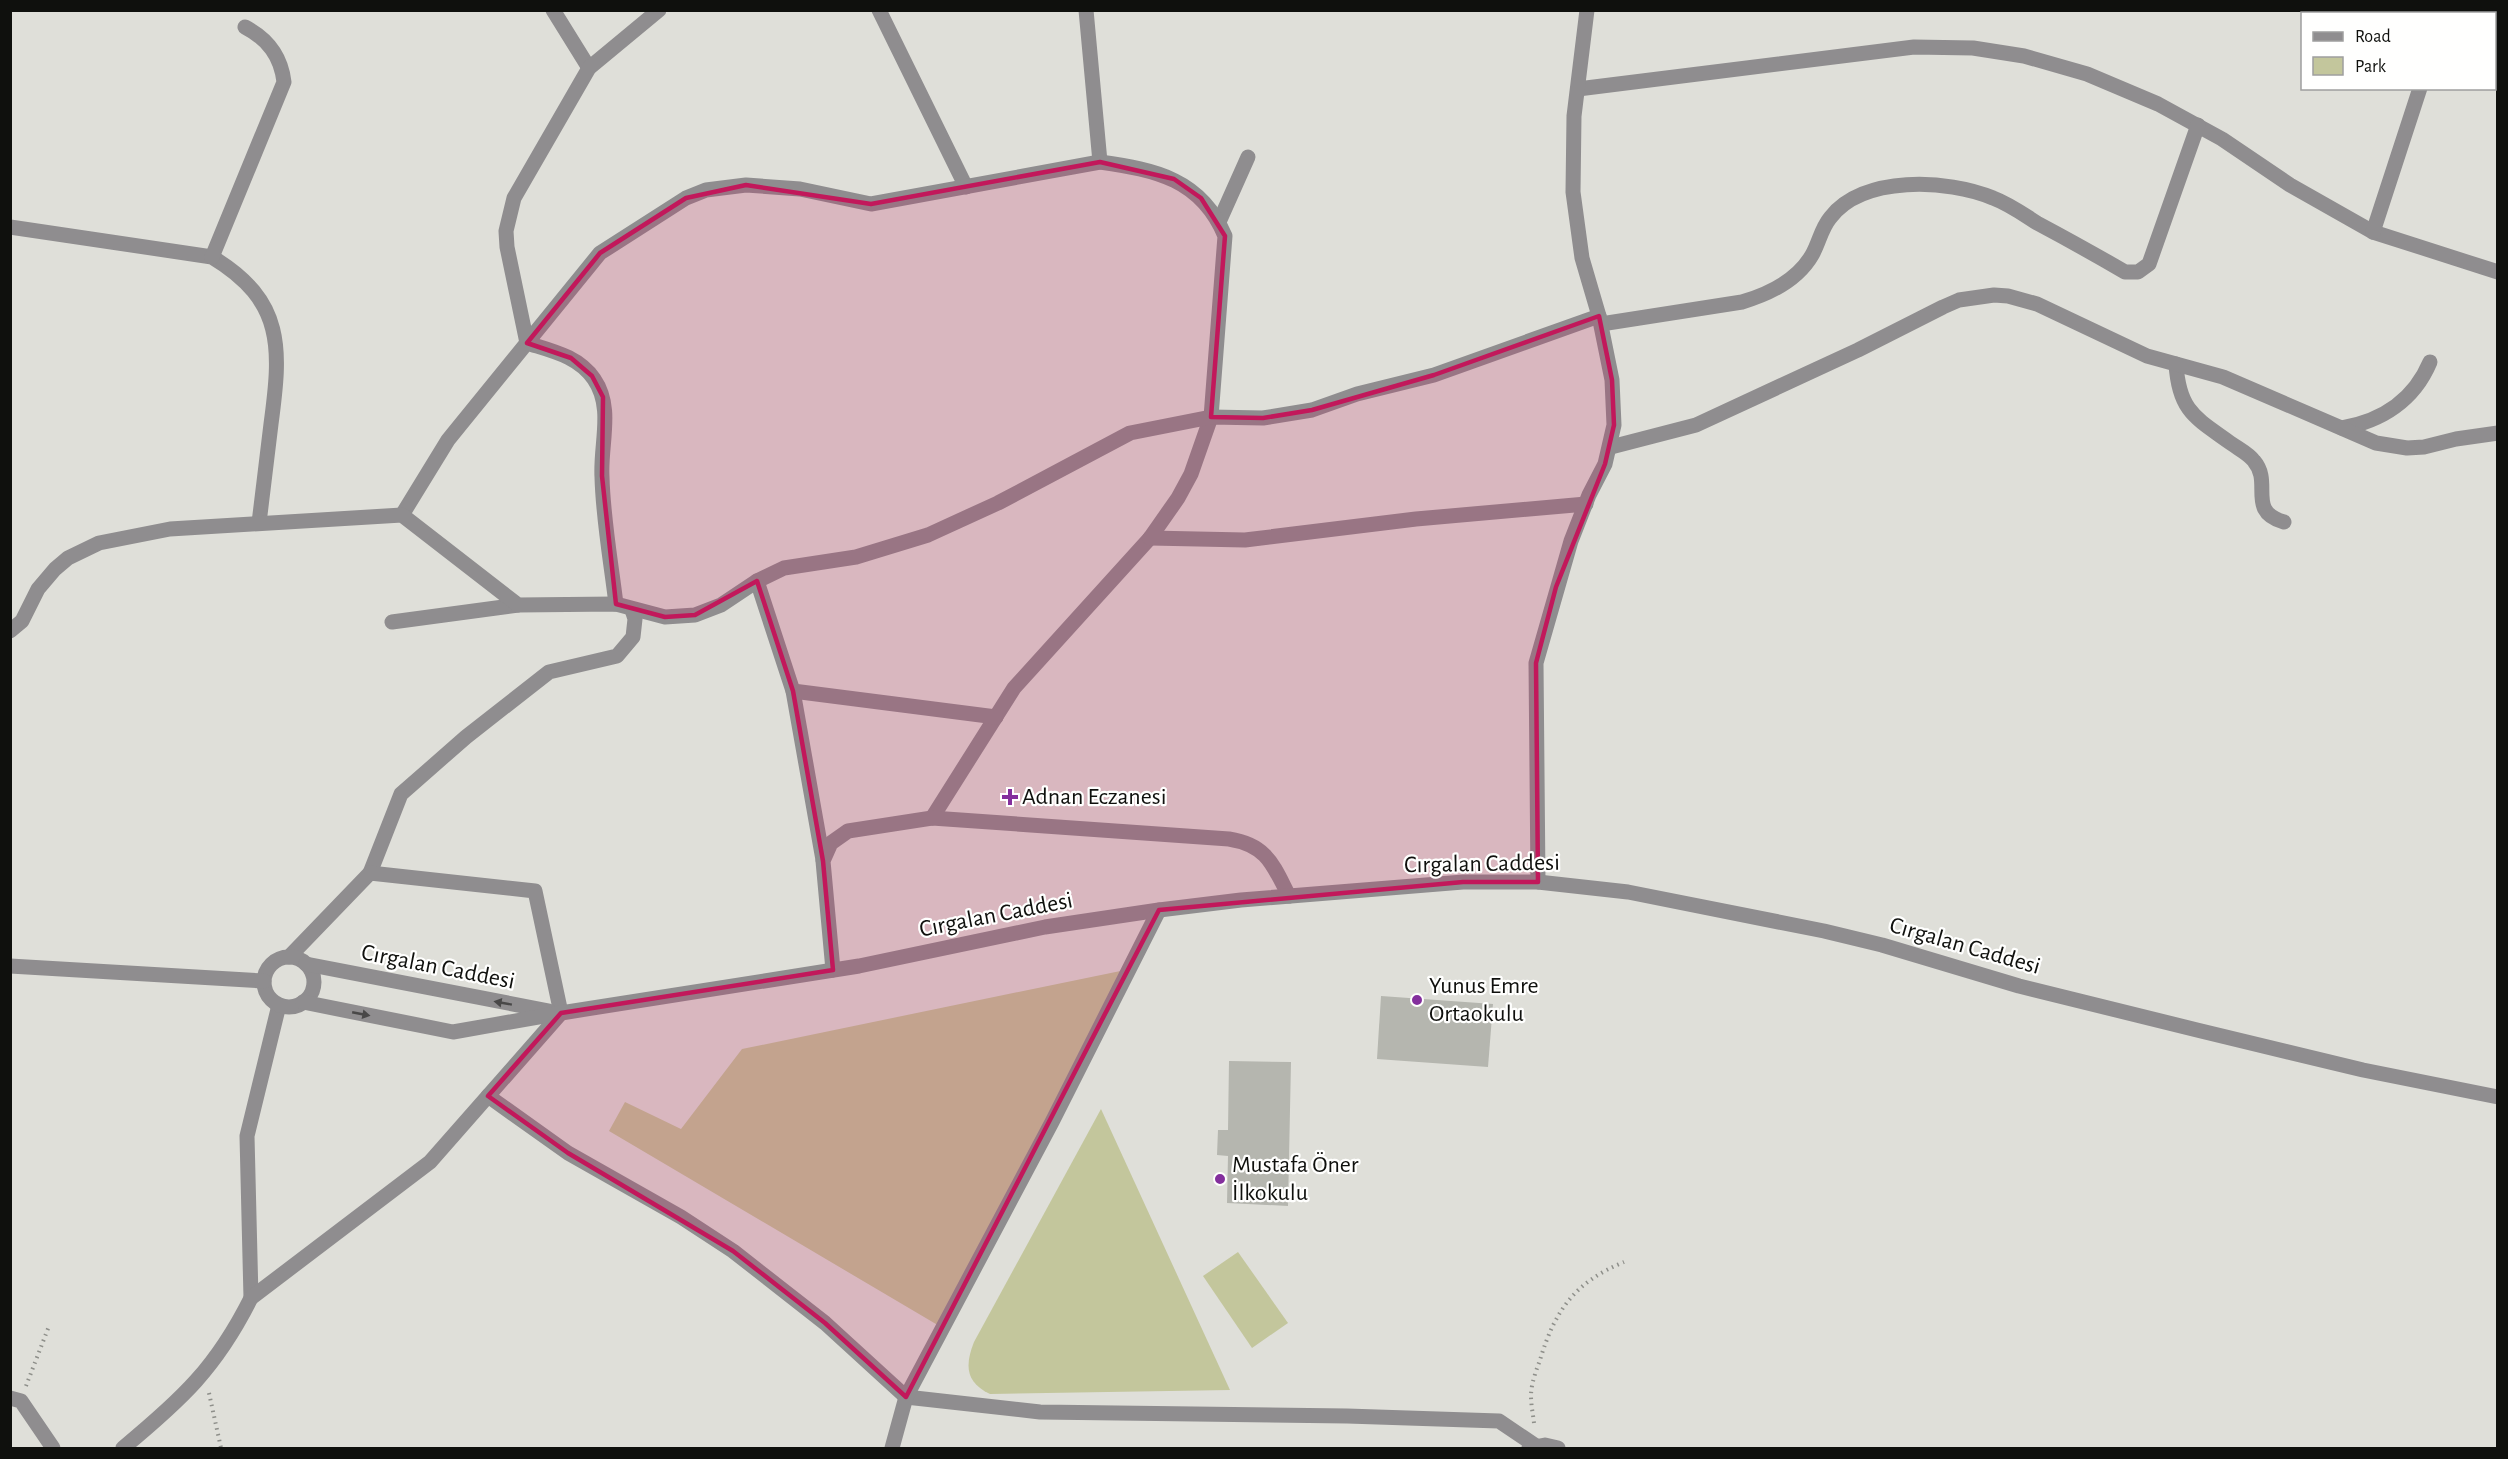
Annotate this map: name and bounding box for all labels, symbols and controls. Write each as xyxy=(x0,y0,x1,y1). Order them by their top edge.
legend xyxy=(2301,12,2496,90)
text: Road xyxy=(2355,28,2391,46)
text: Park xyxy=(2355,58,2387,76)
place label: Adnan Eczanesi xyxy=(1022,785,1167,809)
marker: Adnan Eczanesi xyxy=(1003,790,1017,804)
street label: Cırgalan Caddesi xyxy=(1404,851,1560,877)
street label: Cırgalan Caddesi xyxy=(917,888,1075,942)
street label: Cırgalan Caddesi xyxy=(1887,913,2043,979)
street label: Cırgalan Caddesi xyxy=(359,940,517,994)
place label: Yunus Emre Ortaokulu xyxy=(1429,974,1539,1026)
marker: Yunus Emre Ortaokulu xyxy=(1410,993,1424,1007)
one-way arrow xyxy=(494,998,513,1007)
one-way arrow xyxy=(351,1010,370,1019)
place label: Mustafa Öner İlkokulu xyxy=(1232,1152,1359,1205)
marker: Mustafa Öner İlkokulu xyxy=(1213,1172,1227,1186)

